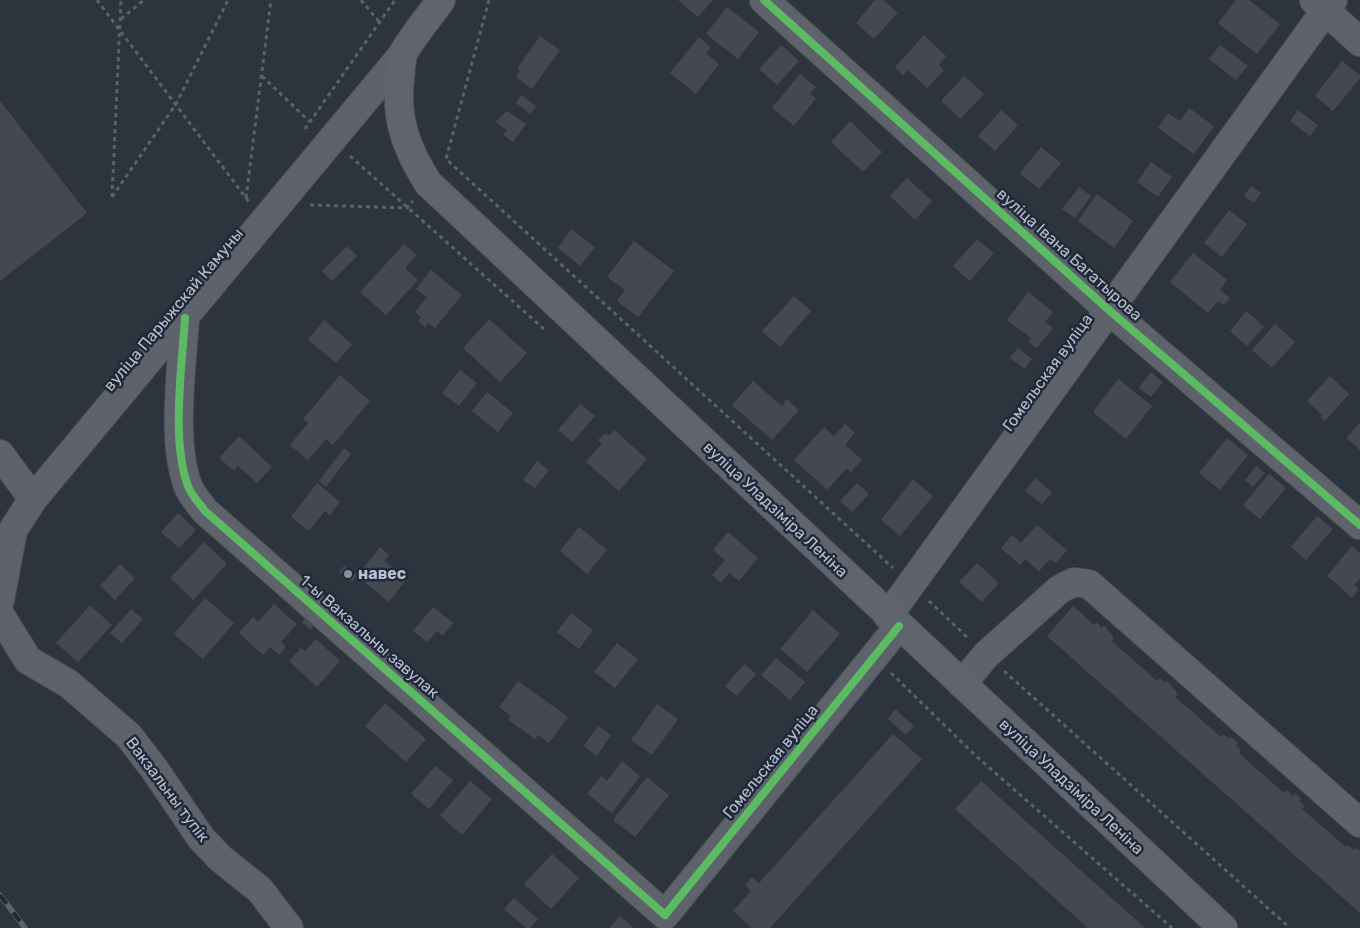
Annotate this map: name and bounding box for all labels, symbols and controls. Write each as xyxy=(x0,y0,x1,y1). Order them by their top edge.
street label: вуліца Івана Багатырова xyxy=(993,185,1145,325)
street label: вуліца Парыжскай Камуны xyxy=(100,225,248,395)
street label: Гомельская вуліца xyxy=(999,310,1097,436)
street label: вуліца Уладзіміра Леніна xyxy=(699,438,851,582)
place label: навес xyxy=(358,564,406,584)
marker: навес xyxy=(342,568,354,580)
street label: 1-ы Вакзальны завулак xyxy=(295,571,443,703)
street label: Гомельская вуліца xyxy=(719,701,823,823)
street label: вуліца Уладзіміра Леніна xyxy=(995,715,1147,859)
street label: Вакзальны тупік xyxy=(121,734,213,846)

